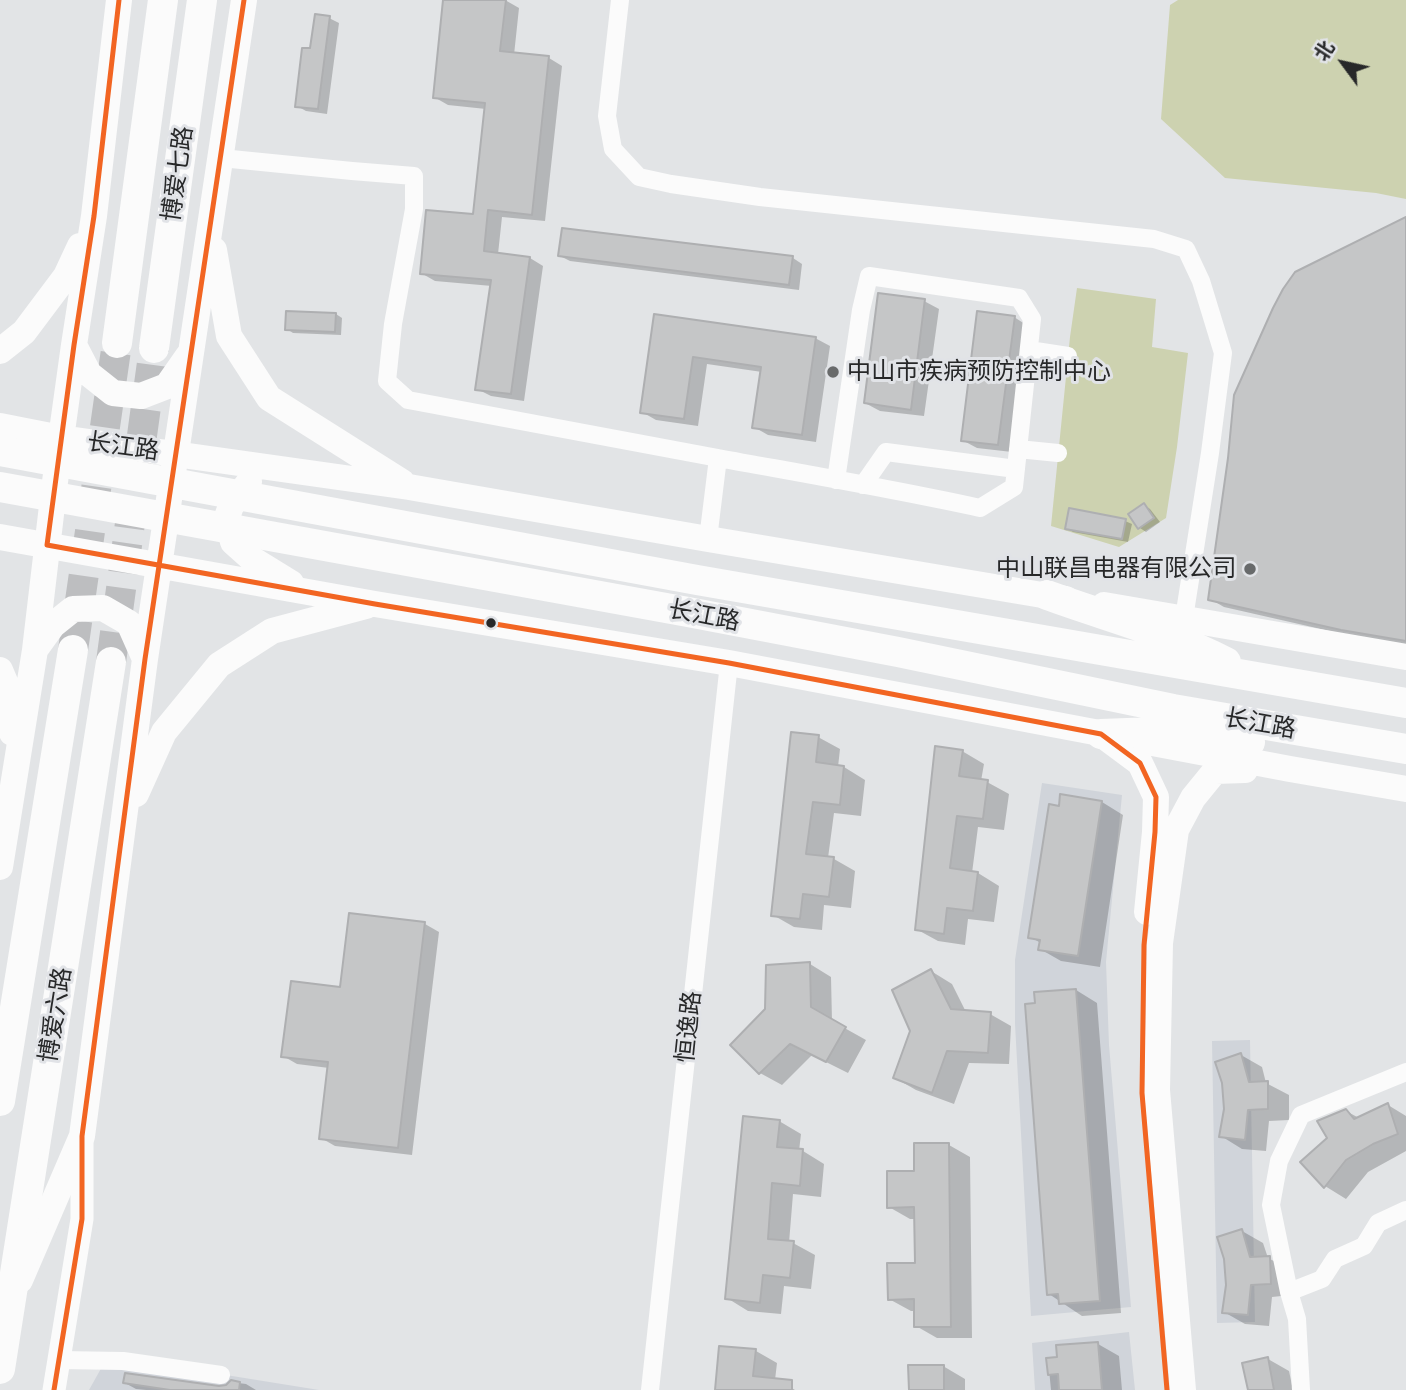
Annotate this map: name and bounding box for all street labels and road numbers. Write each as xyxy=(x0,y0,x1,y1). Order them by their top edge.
street label: 博爱七路 xyxy=(157,124,199,224)
street label: 长江路 xyxy=(85,428,161,466)
street label: 长江路 xyxy=(666,595,742,637)
street label: 长江路 xyxy=(1222,704,1298,744)
street label: 博爱六路 xyxy=(34,965,78,1065)
street label: 恒逸路 xyxy=(671,990,707,1064)

